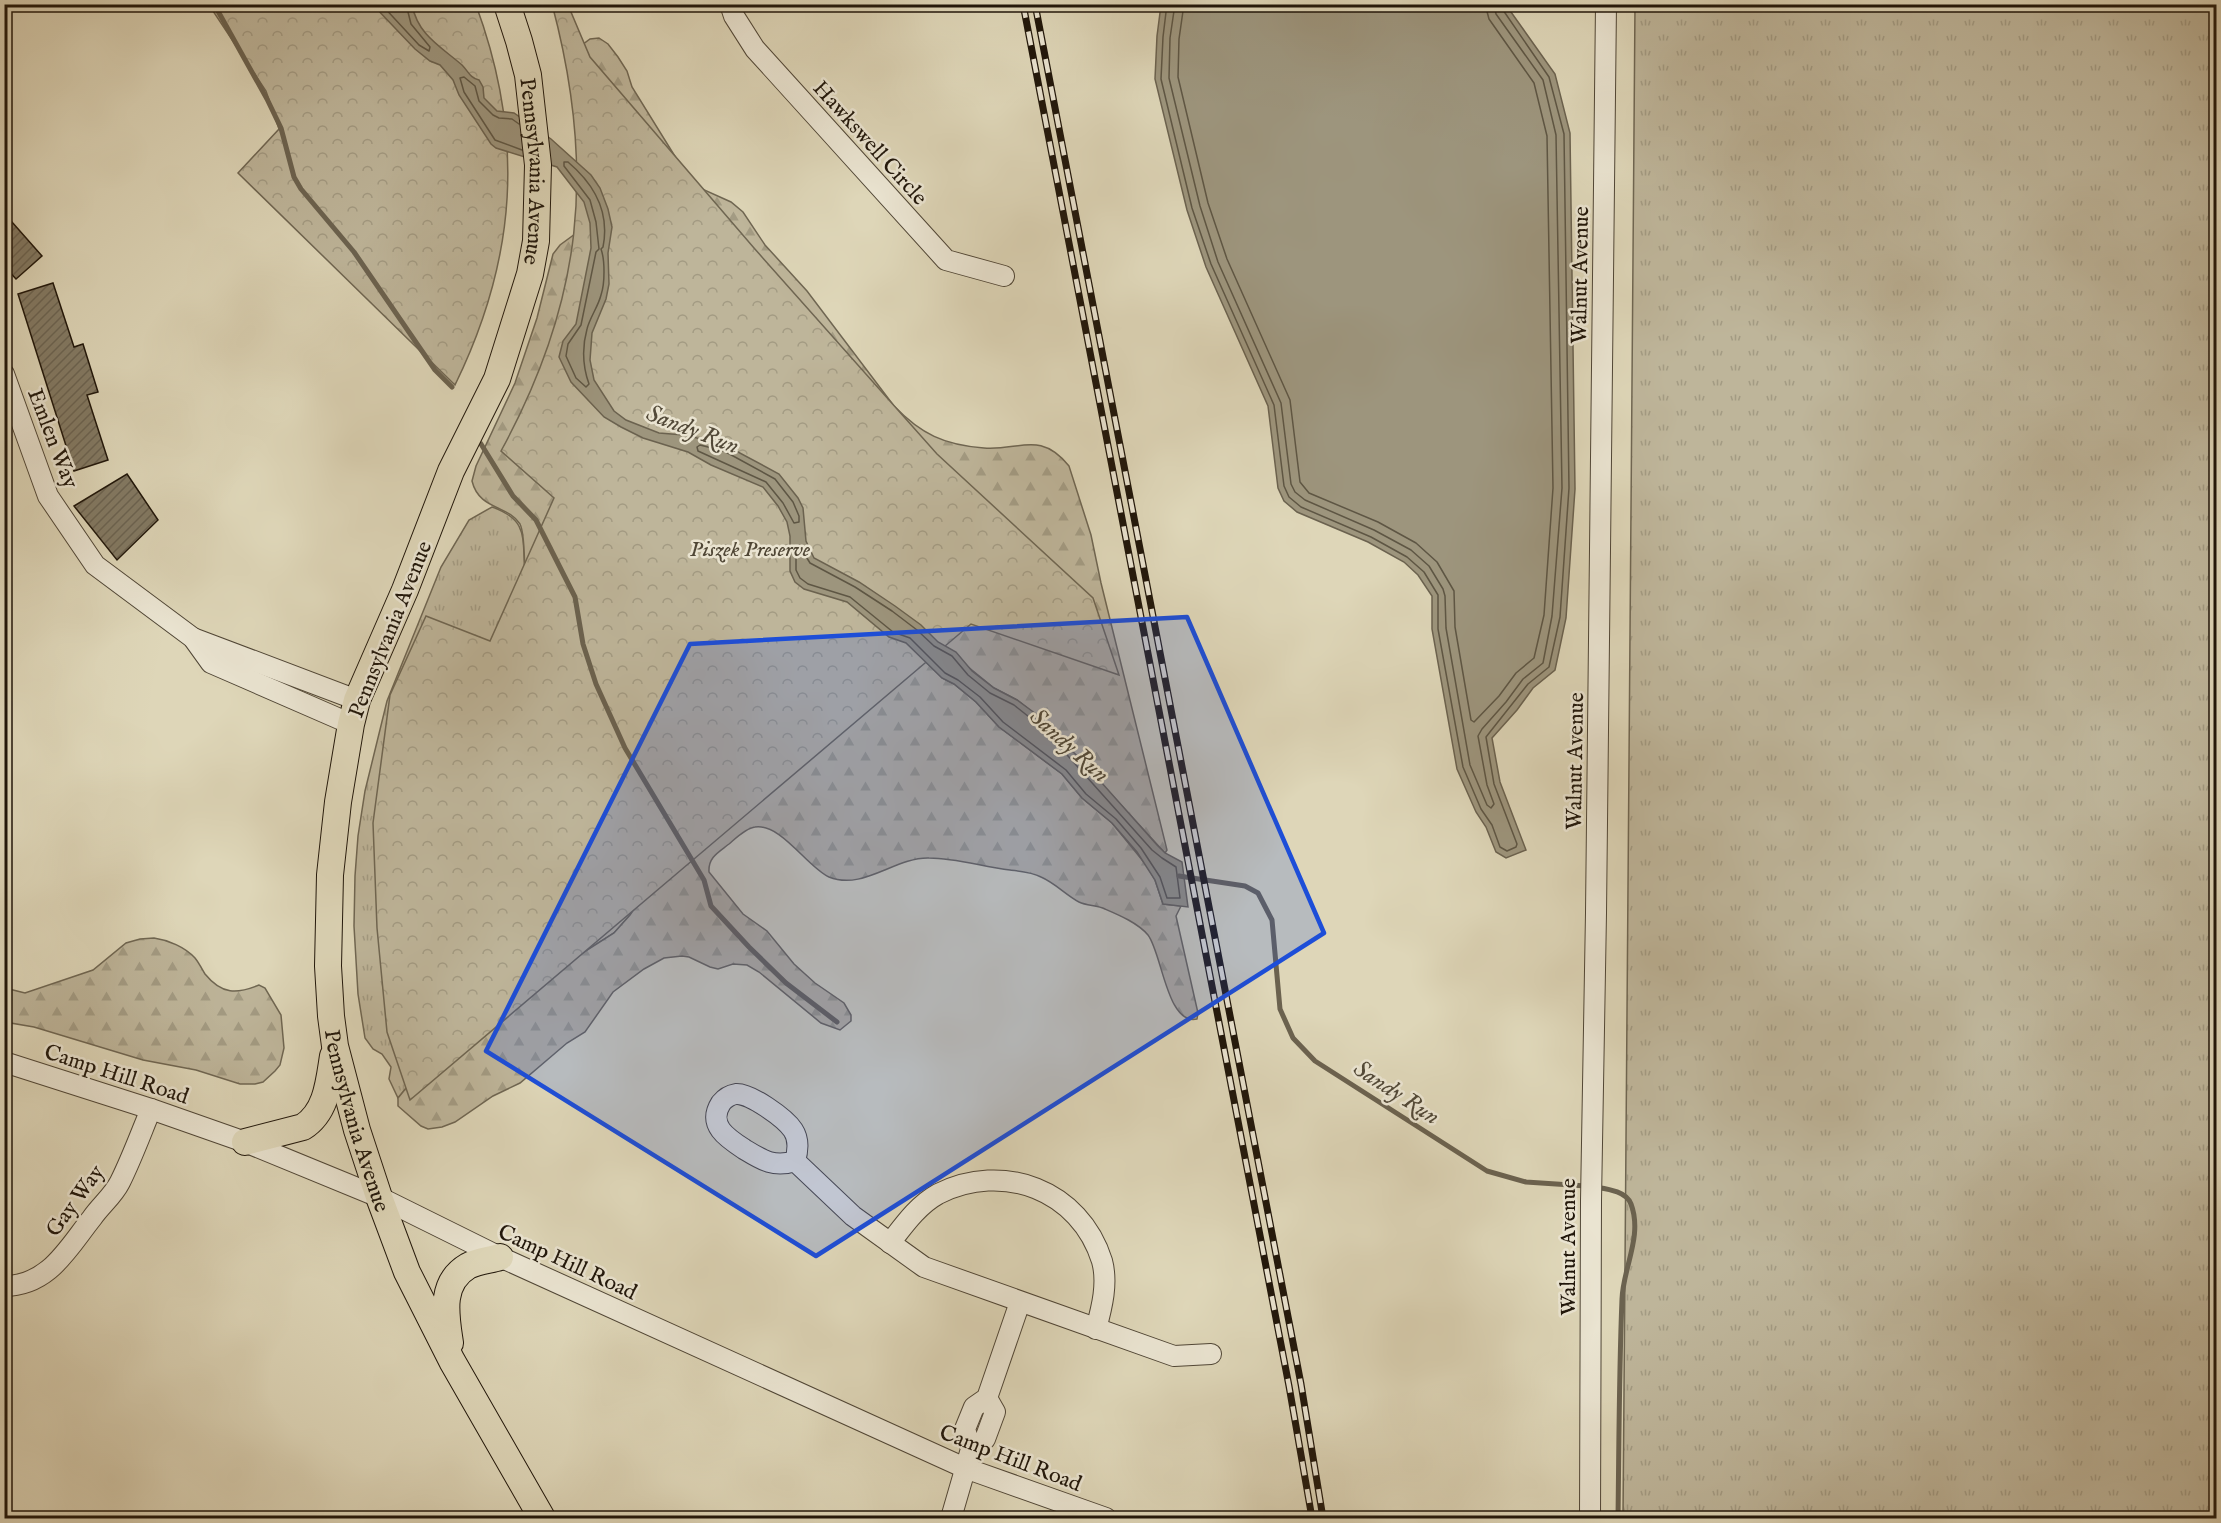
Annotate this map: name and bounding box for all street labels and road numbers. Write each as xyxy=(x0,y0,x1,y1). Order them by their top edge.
street label: Hawkswell Circle xyxy=(806,75,933,212)
street label: Pennsylvania Avenue xyxy=(512,76,550,267)
street label: Walnut Avenue xyxy=(1566,206,1596,344)
street label: Emlen Way xyxy=(20,385,84,493)
street label: Pennsylvania Avenue xyxy=(343,537,439,722)
street label: Walnut Avenue xyxy=(1561,692,1591,830)
street label: Pennsylvania Avenue xyxy=(317,1028,395,1216)
street label: Camp Hill Road xyxy=(41,1038,192,1112)
street label: Gay Way xyxy=(40,1160,111,1243)
street label: Walnut Avenue xyxy=(1555,1178,1583,1316)
street label: Camp Hill Road xyxy=(493,1218,641,1307)
street label: Camp Hill Road xyxy=(935,1419,1086,1499)

